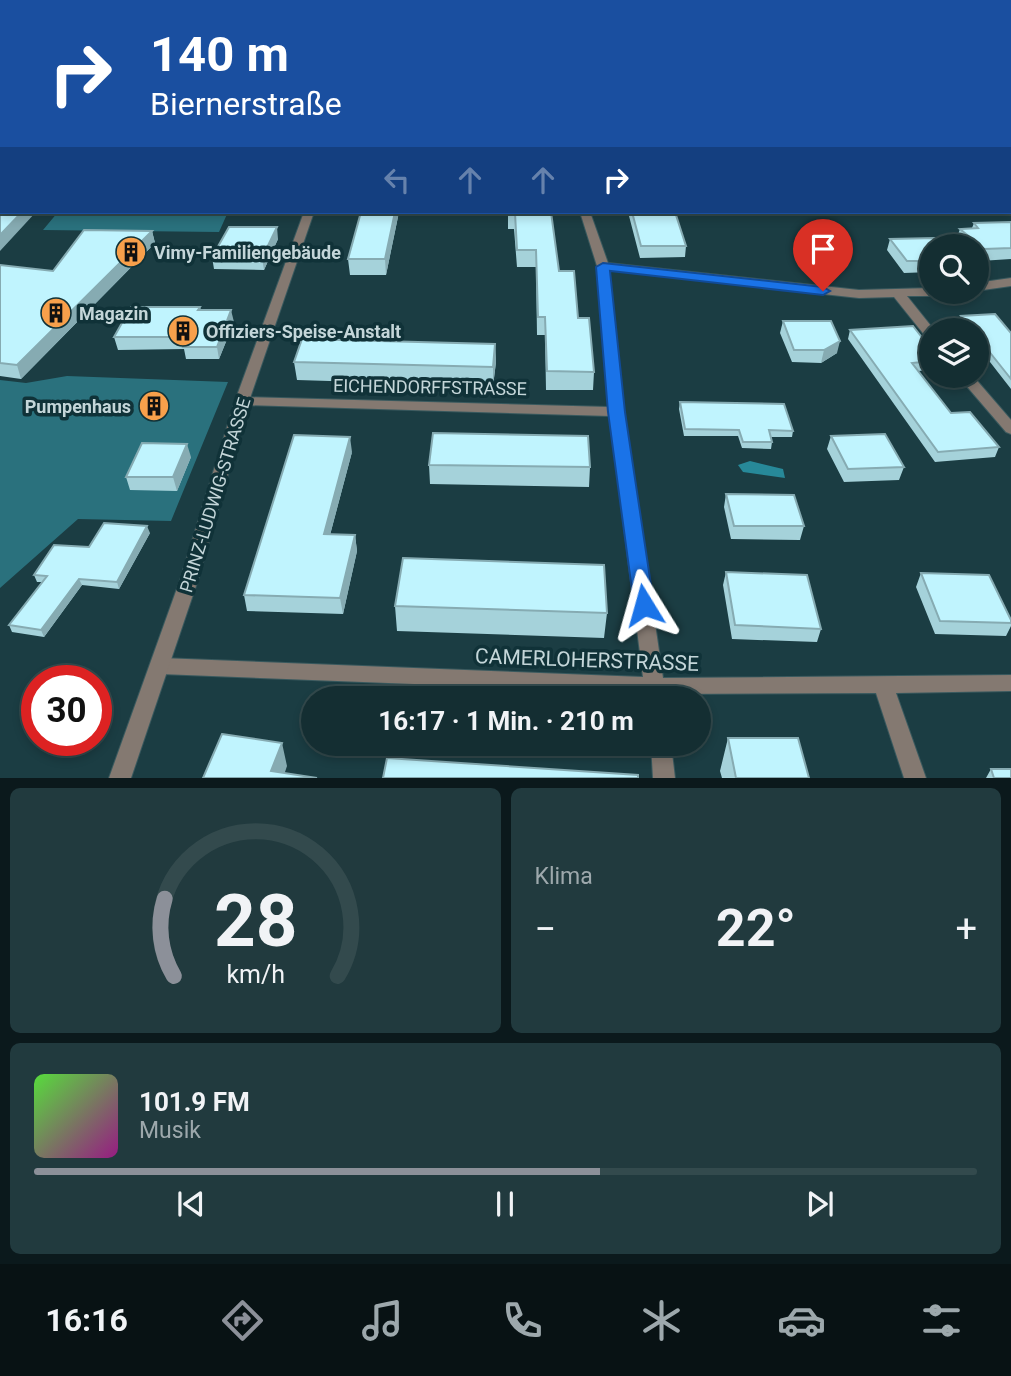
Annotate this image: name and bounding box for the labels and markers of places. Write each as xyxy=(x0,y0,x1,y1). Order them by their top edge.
pin xyxy=(793,219,853,291)
building icon: Vimy-Familiengebäude xyxy=(114,235,148,269)
place label: Vimy-Familiengebäude xyxy=(154,242,341,263)
building icon: Magazin xyxy=(39,296,73,330)
place label: Magazin xyxy=(79,303,148,324)
building icon: Offiziers-Speise-Anstalt xyxy=(166,314,200,348)
place label: Offiziers-Speise-Anstalt xyxy=(206,321,401,342)
building icon: Pumpenhaus xyxy=(137,389,171,423)
place label: Pumpenhaus xyxy=(25,396,131,417)

